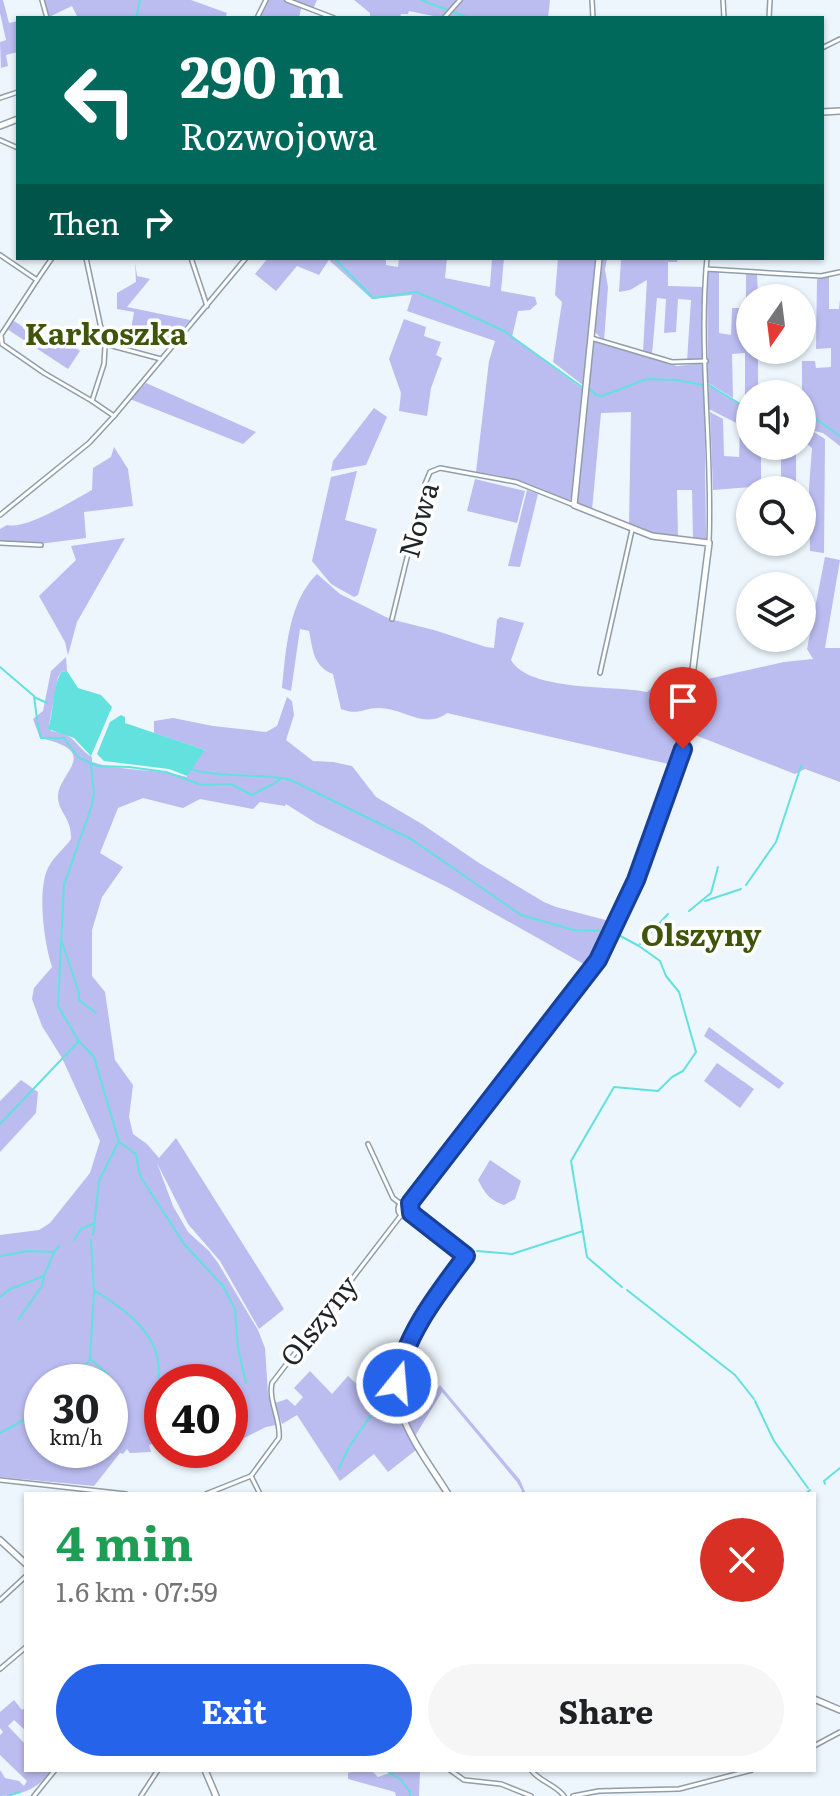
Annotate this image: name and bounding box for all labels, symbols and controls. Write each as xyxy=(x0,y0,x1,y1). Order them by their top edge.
text: 290 m xyxy=(180,32,344,115)
icon: left xyxy=(48,48,152,152)
text: Rozwojowa xyxy=(180,108,377,161)
text: Then xyxy=(48,200,120,244)
icon: right xyxy=(136,200,180,244)
north arrow xyxy=(736,284,816,364)
map controls xyxy=(736,284,816,652)
district label: Karkoszka xyxy=(25,310,188,354)
button: sound xyxy=(736,380,816,460)
button: search xyxy=(736,476,816,556)
street label: Nowa xyxy=(386,477,448,562)
button: layers xyxy=(736,572,816,652)
pin xyxy=(649,667,717,749)
icon: arrive xyxy=(661,679,705,723)
district label: Olszyny xyxy=(641,911,762,955)
street label: Olszyny xyxy=(268,1264,367,1374)
position arrow xyxy=(355,1341,439,1425)
speed limit sign: 40 xyxy=(144,1364,248,1468)
text: 30 xyxy=(53,1376,99,1435)
text: km/h xyxy=(49,1421,103,1451)
text: 4 min xyxy=(56,1505,193,1576)
button: close xyxy=(700,1518,784,1602)
text: 1.6 km · 07:59 xyxy=(56,1571,218,1610)
button: Exit xyxy=(56,1664,412,1756)
button: Share xyxy=(428,1664,784,1756)

